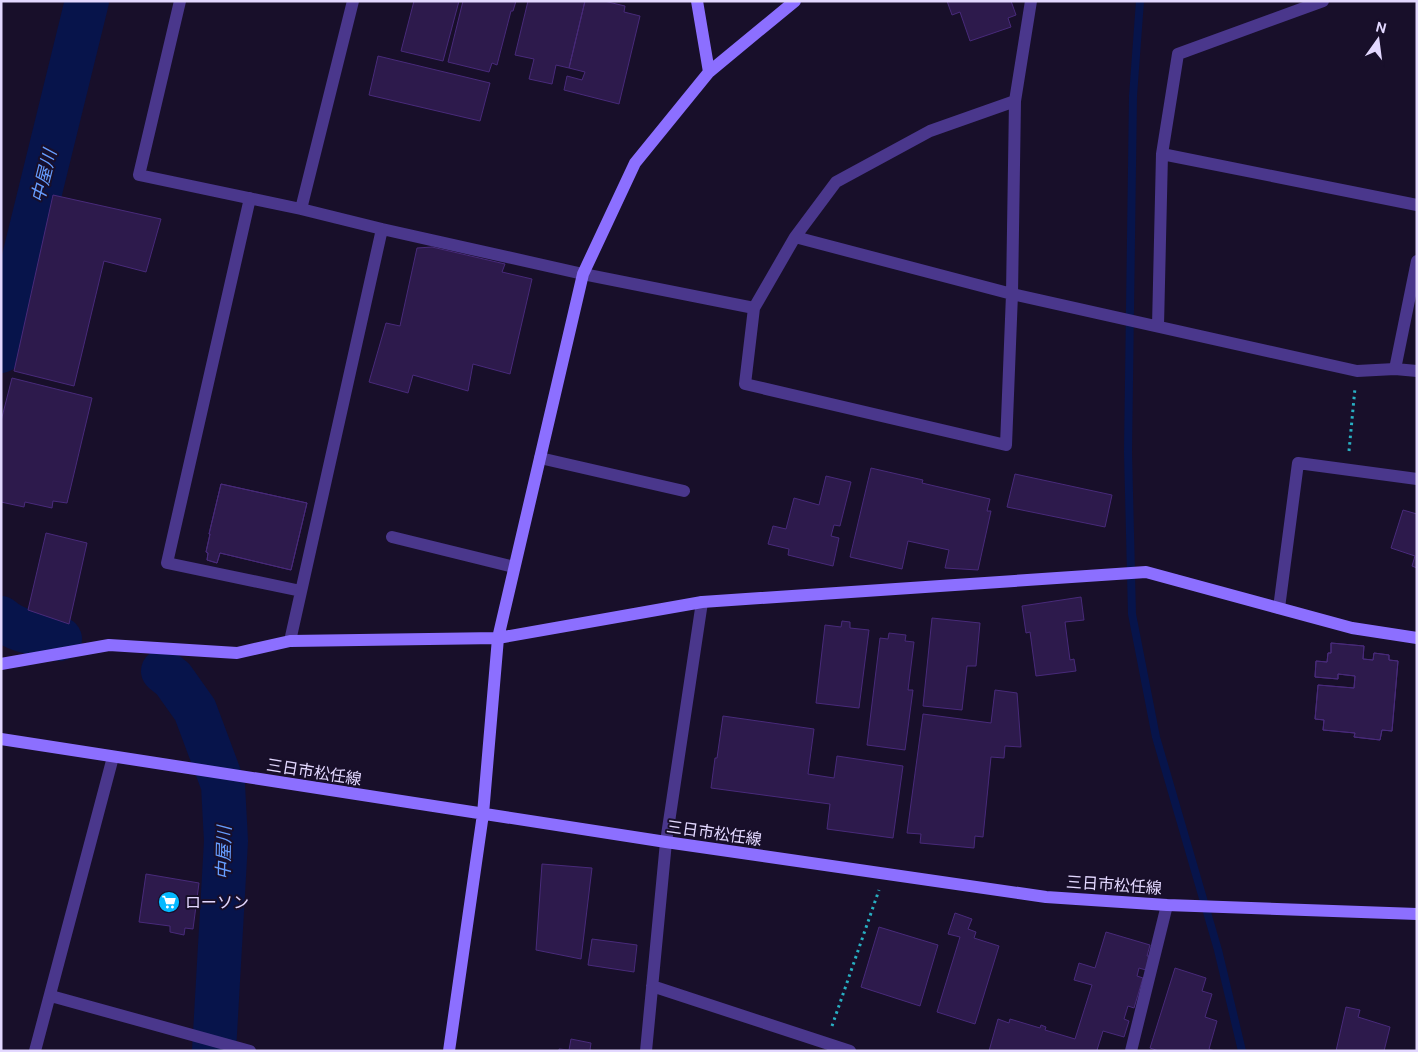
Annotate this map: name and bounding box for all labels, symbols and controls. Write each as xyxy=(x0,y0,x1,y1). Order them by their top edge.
north arrow xyxy=(1353,15,1403,65)
text: N xyxy=(1374,17,1388,37)
water label: 中屋川 xyxy=(26,145,63,205)
street label: 三日市松任線 xyxy=(265,754,363,790)
street label: 三日市松任線 xyxy=(665,816,763,850)
water label: 中屋川 xyxy=(212,824,237,880)
street label: 三日市松任線 xyxy=(1065,871,1163,899)
supermarket icon: ローソン xyxy=(157,890,181,914)
place label: ローソン xyxy=(185,892,249,913)

